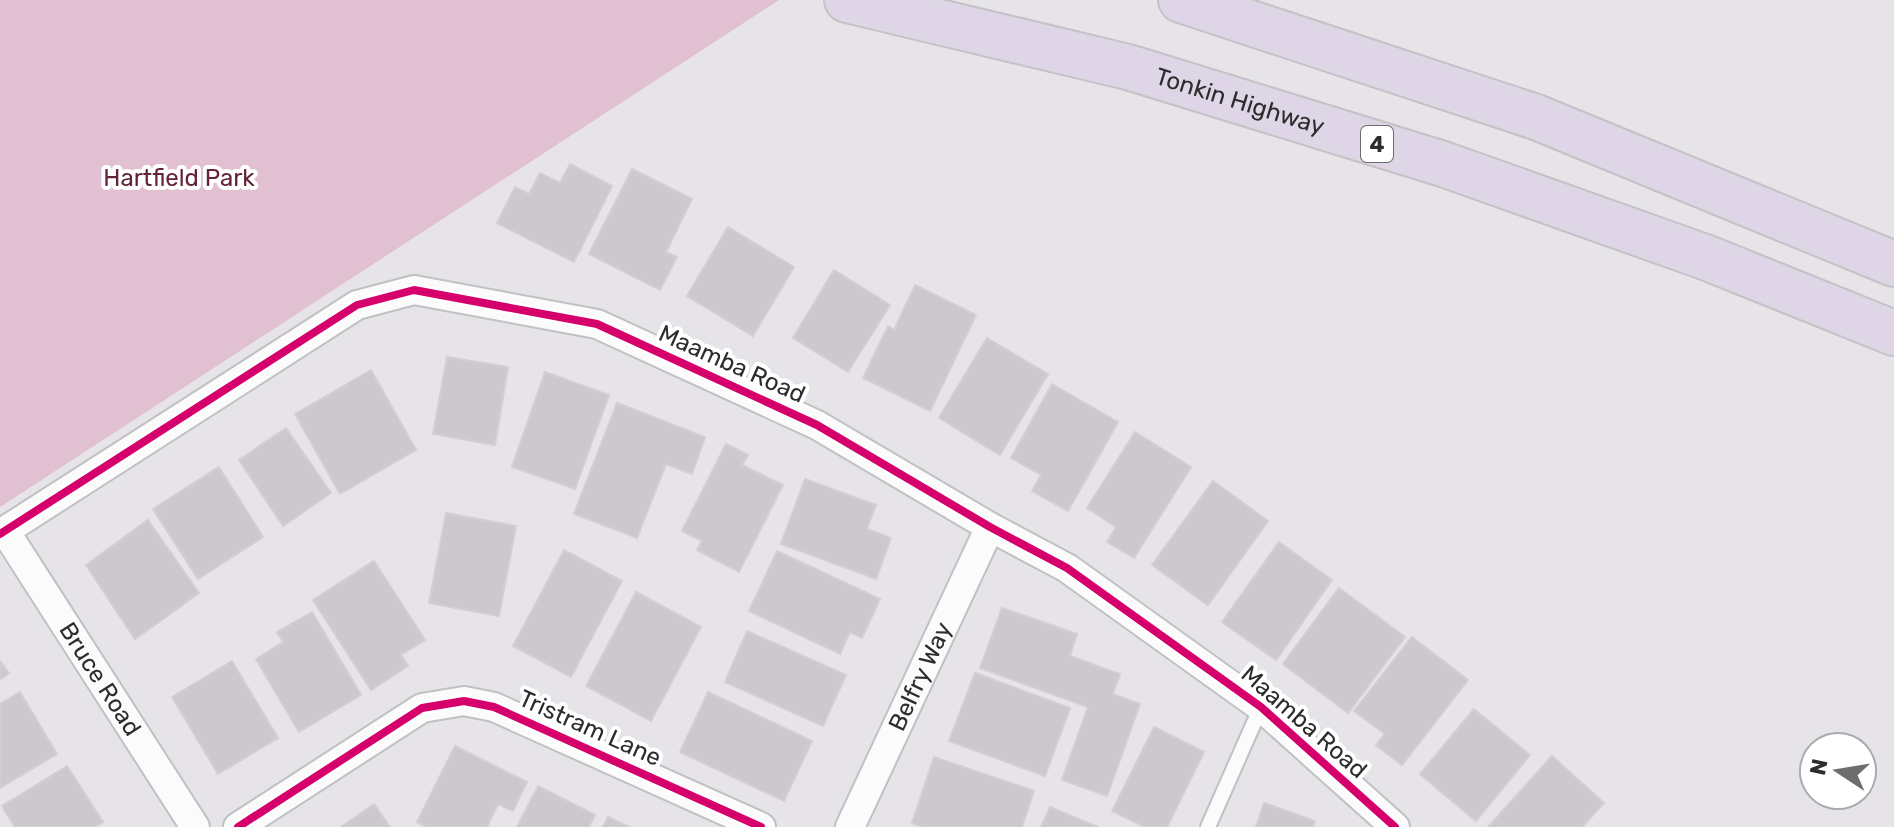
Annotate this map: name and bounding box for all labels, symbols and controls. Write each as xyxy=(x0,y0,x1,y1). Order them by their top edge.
street label: Tonkin Highway xyxy=(1152,62,1328,141)
road number: 4 xyxy=(1361,126,1393,162)
park label: Hartfield Park xyxy=(103,164,255,192)
street label: Maamba Road xyxy=(655,319,809,409)
street label: Bruce Road xyxy=(53,617,147,741)
street label: Belfry Way xyxy=(883,618,958,735)
street label: Maamba Road xyxy=(1236,660,1372,784)
street label: Tristram Lane xyxy=(515,684,665,772)
north arrow xyxy=(1798,731,1878,811)
text: N xyxy=(1804,756,1834,777)

